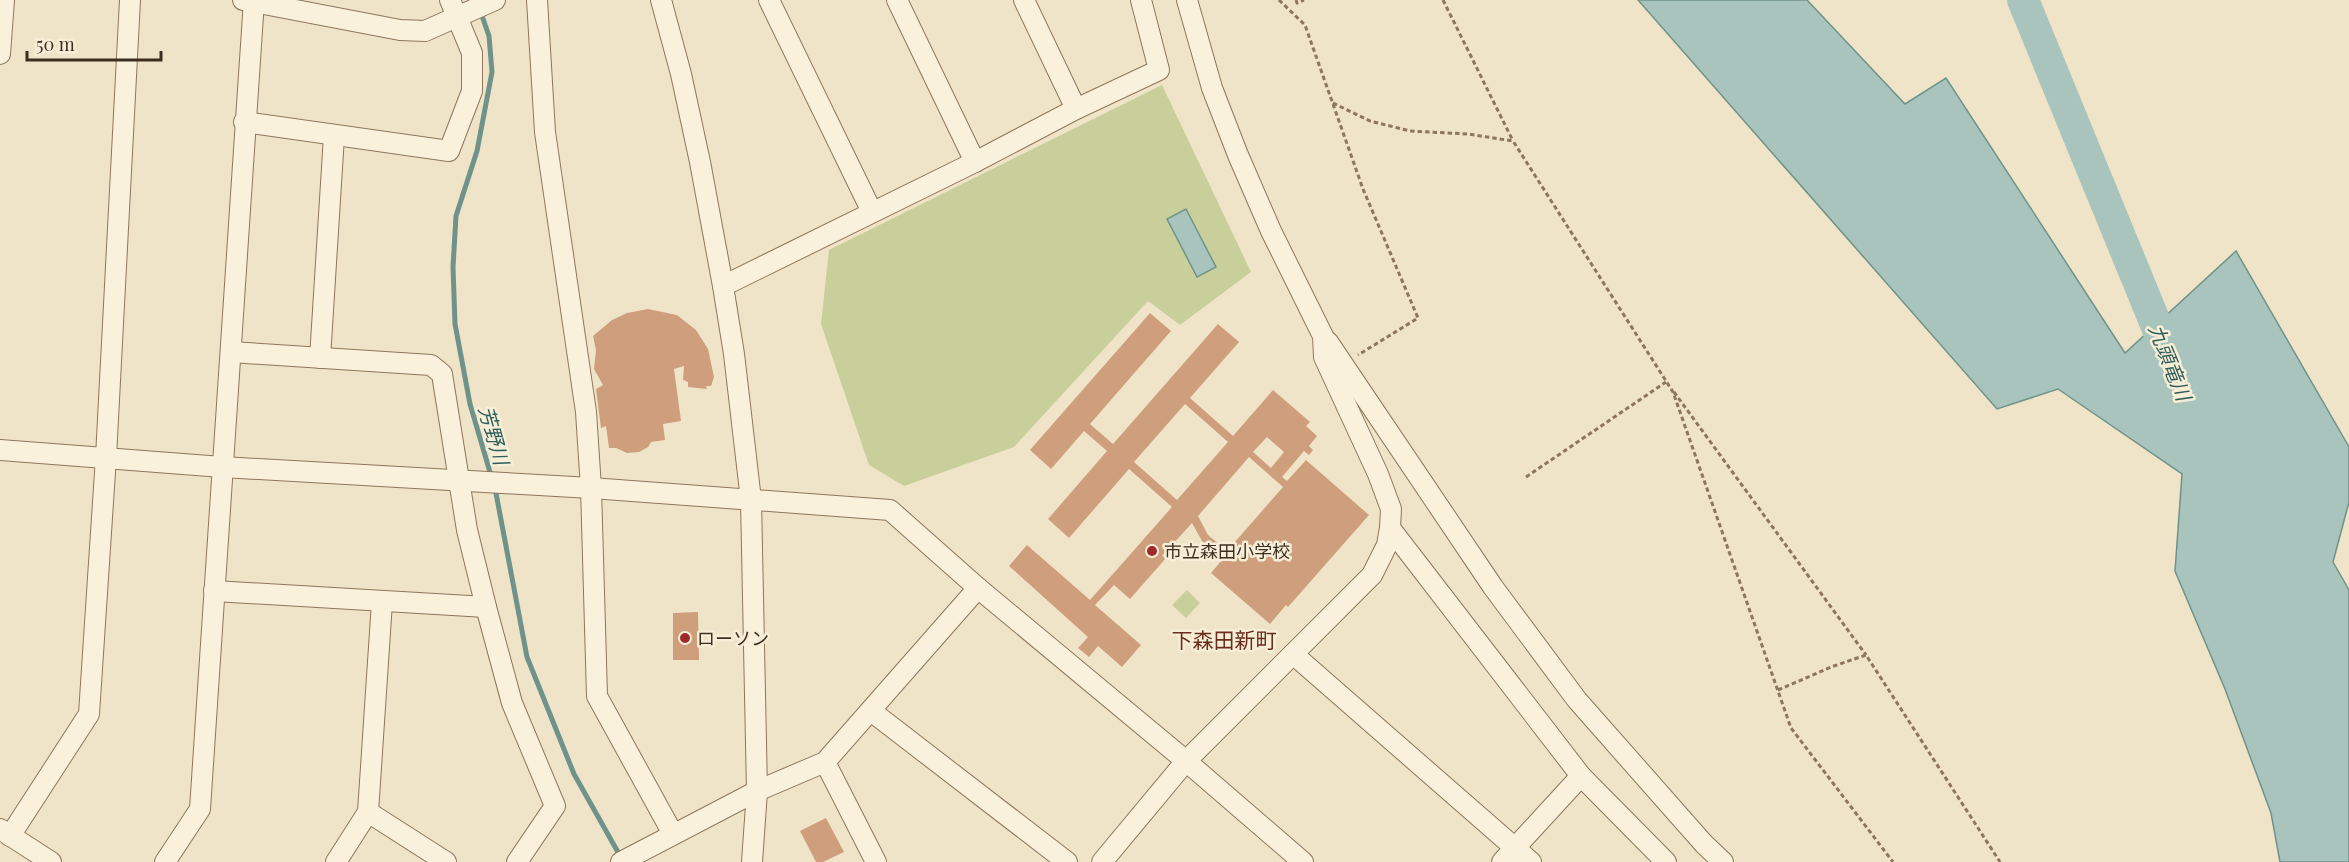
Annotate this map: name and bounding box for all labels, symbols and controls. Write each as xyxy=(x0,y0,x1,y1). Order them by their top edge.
scale bar xyxy=(27,24,160,62)
text: 50 m xyxy=(36,32,75,56)
water label: 九頭竜川 xyxy=(2143,320,2199,406)
water label: 芳野川 xyxy=(474,402,517,469)
place label: 市立森田小学校 xyxy=(1164,539,1290,563)
marker: 市立森田小学校 xyxy=(1145,544,1159,558)
district label: 下森田新町 xyxy=(1172,625,1277,653)
place label: ローソン xyxy=(697,626,769,650)
marker: ローソン xyxy=(678,631,692,645)

